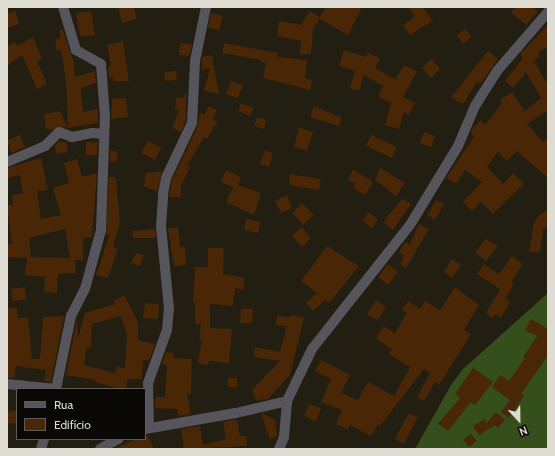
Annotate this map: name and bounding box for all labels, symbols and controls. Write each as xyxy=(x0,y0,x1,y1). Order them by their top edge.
legend xyxy=(16,388,146,440)
text: Rua xyxy=(54,397,73,412)
north arrow xyxy=(499,400,539,440)
text: Edifício xyxy=(54,417,91,432)
text: N xyxy=(517,423,530,439)

